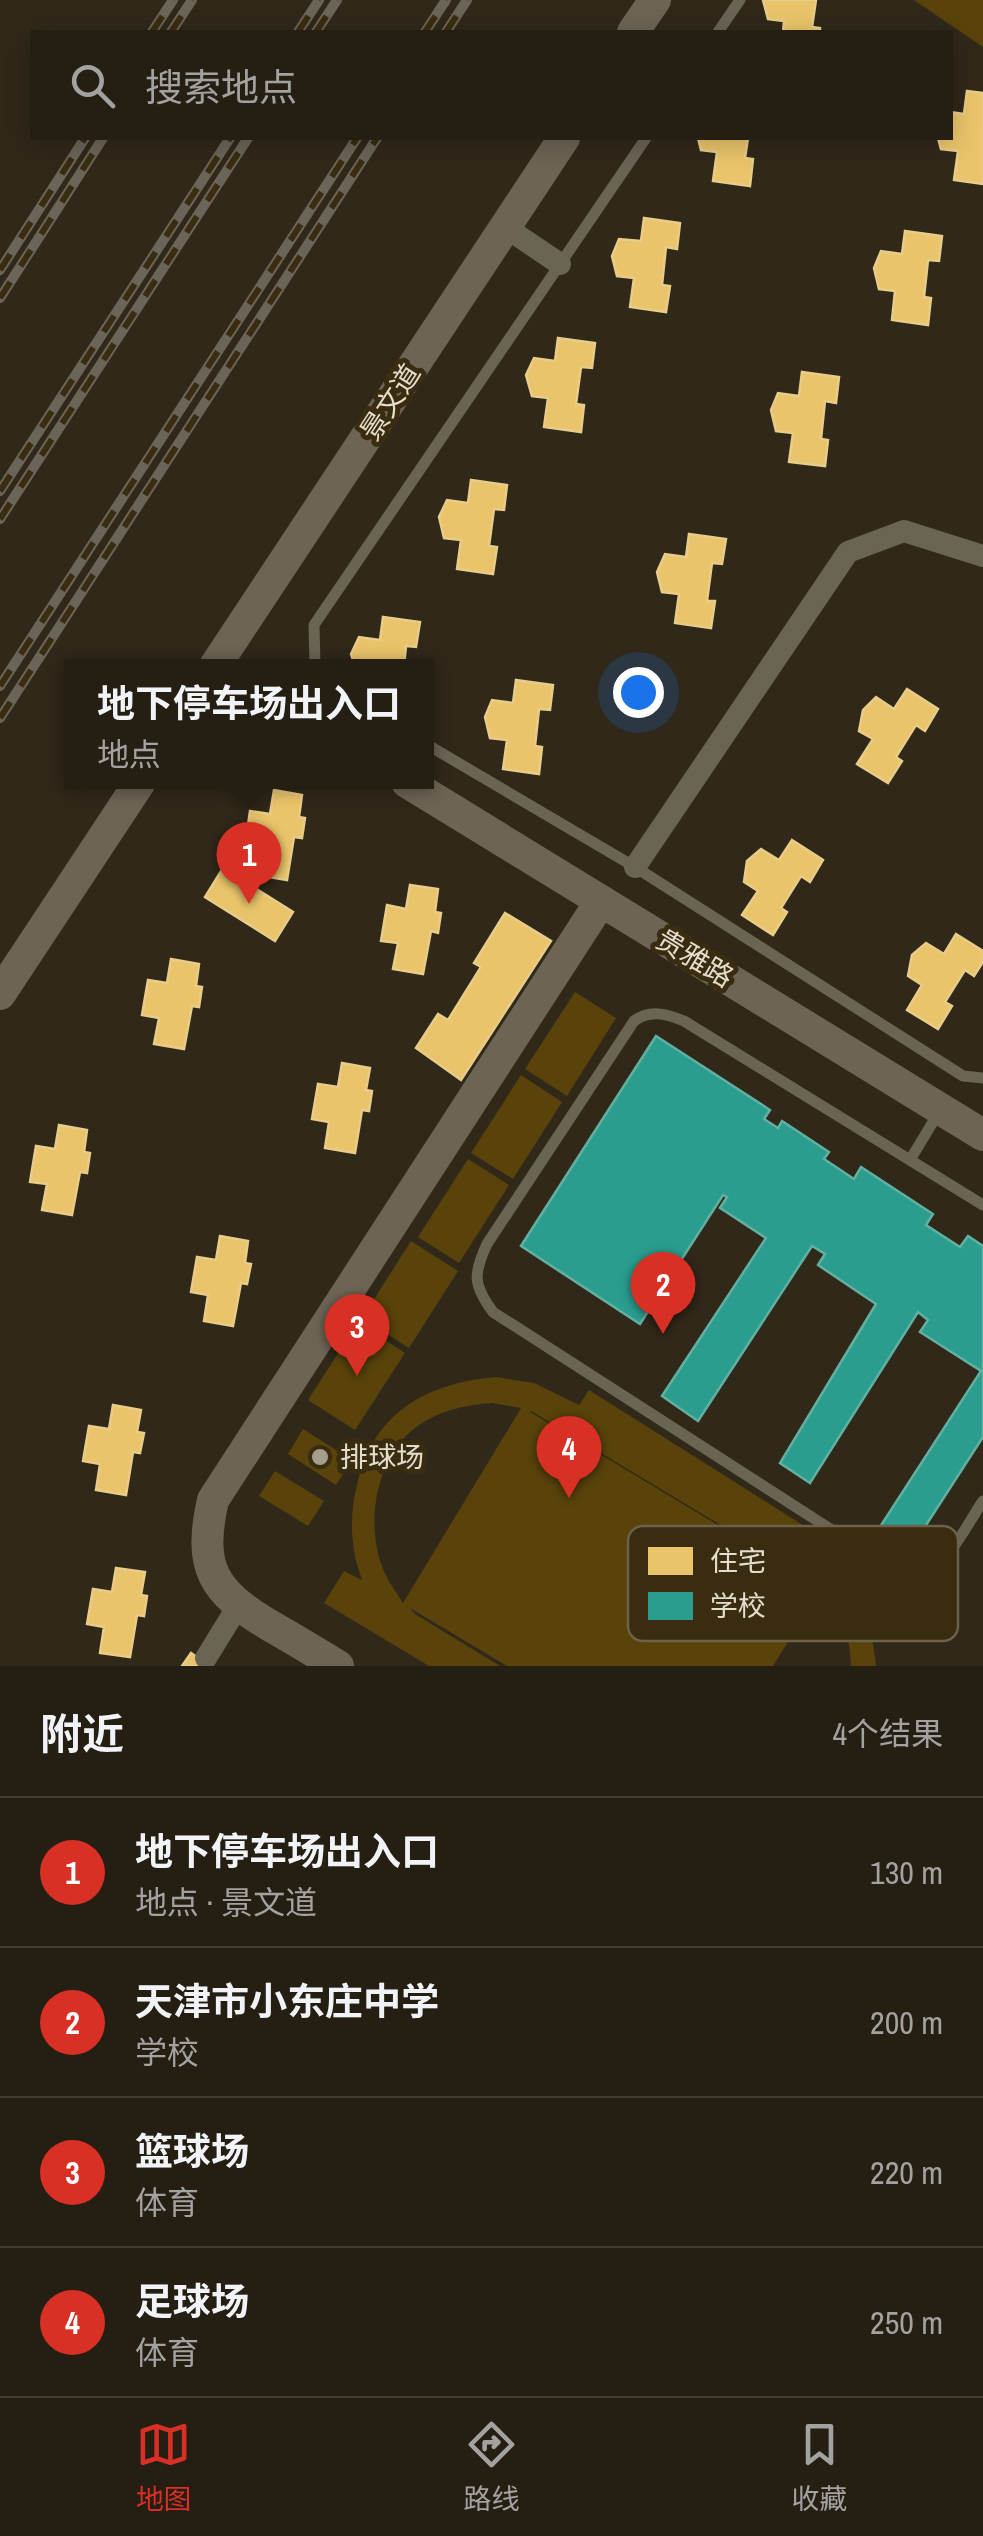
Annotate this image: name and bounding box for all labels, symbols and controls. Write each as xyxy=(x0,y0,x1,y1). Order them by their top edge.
search box xyxy=(30,30,953,140)
icon: search xyxy=(65,58,120,113)
text: 搜索地点 xyxy=(145,62,297,113)
street label: 景文道 xyxy=(351,356,429,448)
popup xyxy=(64,659,434,789)
your location xyxy=(613,667,664,718)
text: 地下停车场出入口 xyxy=(97,678,401,729)
text: 地点 xyxy=(97,733,161,776)
pin: 1 xyxy=(216,822,282,904)
street label: 贵雅路 xyxy=(649,920,741,996)
pin: 2 xyxy=(630,1252,696,1334)
pin: 3 xyxy=(324,1294,390,1376)
pin: 4 xyxy=(536,1416,602,1498)
place label: 排球场 xyxy=(340,1438,424,1476)
marker: 排球场 xyxy=(309,1446,331,1468)
legend xyxy=(628,1526,958,1641)
text: 住宅 xyxy=(710,1542,766,1580)
text: 学校 xyxy=(710,1587,766,1625)
text: 附近 xyxy=(40,1706,124,1762)
text: 4个结果 xyxy=(832,1712,943,1755)
text: 地下停车场出入口 xyxy=(135,1826,439,1877)
text: 1 xyxy=(65,1851,80,1894)
text: 130 m xyxy=(870,1851,943,1894)
text: 地点 · 景文道 xyxy=(135,1881,317,1924)
text: 天津市小东庄中学 xyxy=(135,1976,439,2027)
text: 2 xyxy=(65,2001,80,2044)
text: 200 m xyxy=(870,2001,943,2044)
text: 学校 xyxy=(135,2031,199,2074)
text: 篮球场 xyxy=(135,2126,249,2177)
text: 3 xyxy=(65,2151,80,2194)
text: 220 m xyxy=(870,2151,943,2194)
text: 体育 xyxy=(135,2181,199,2224)
text: 足球场 xyxy=(135,2276,249,2327)
text: 4 xyxy=(65,2301,80,2344)
text: 250 m xyxy=(870,2301,943,2344)
text: 体育 xyxy=(135,2331,199,2374)
tab: 地图 xyxy=(136,2417,192,2518)
tab: 路线 xyxy=(463,2417,519,2518)
tab: 收藏 xyxy=(791,2417,847,2518)

